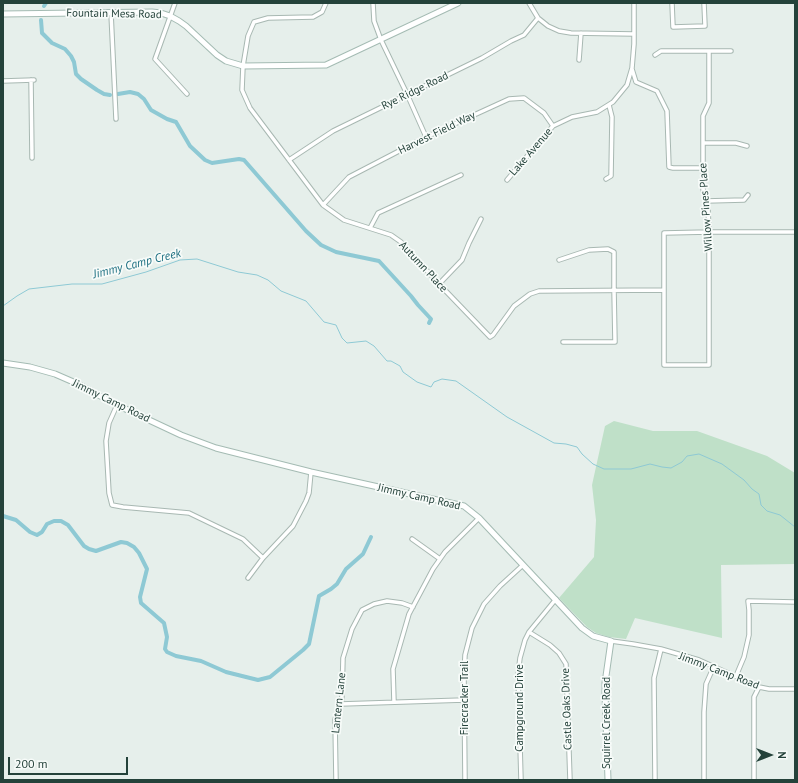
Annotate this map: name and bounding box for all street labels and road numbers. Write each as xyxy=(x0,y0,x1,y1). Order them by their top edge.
street label: Fountain Mesa Road xyxy=(66,7,162,21)
street label: Rye Ridge Road xyxy=(379,69,451,113)
street label: Harvest Field Way xyxy=(396,109,478,157)
street label: Lake Avenue xyxy=(507,125,555,179)
street label: Willow Pines Place xyxy=(696,162,716,252)
street label: Autumn Place xyxy=(396,239,450,295)
street label: Jimmy Camp Road xyxy=(70,376,152,426)
street label: Jimmy Camp Road xyxy=(376,481,462,513)
street label: Jimmy Camp Road xyxy=(677,650,761,692)
street label: Firecracker Trail xyxy=(458,661,472,735)
street label: Campground Drive xyxy=(513,664,527,752)
street label: Castle Oaks Drive xyxy=(559,668,575,750)
street label: Lantern Lane xyxy=(329,672,349,734)
street label: Squirrel Creek Road xyxy=(600,677,614,769)

